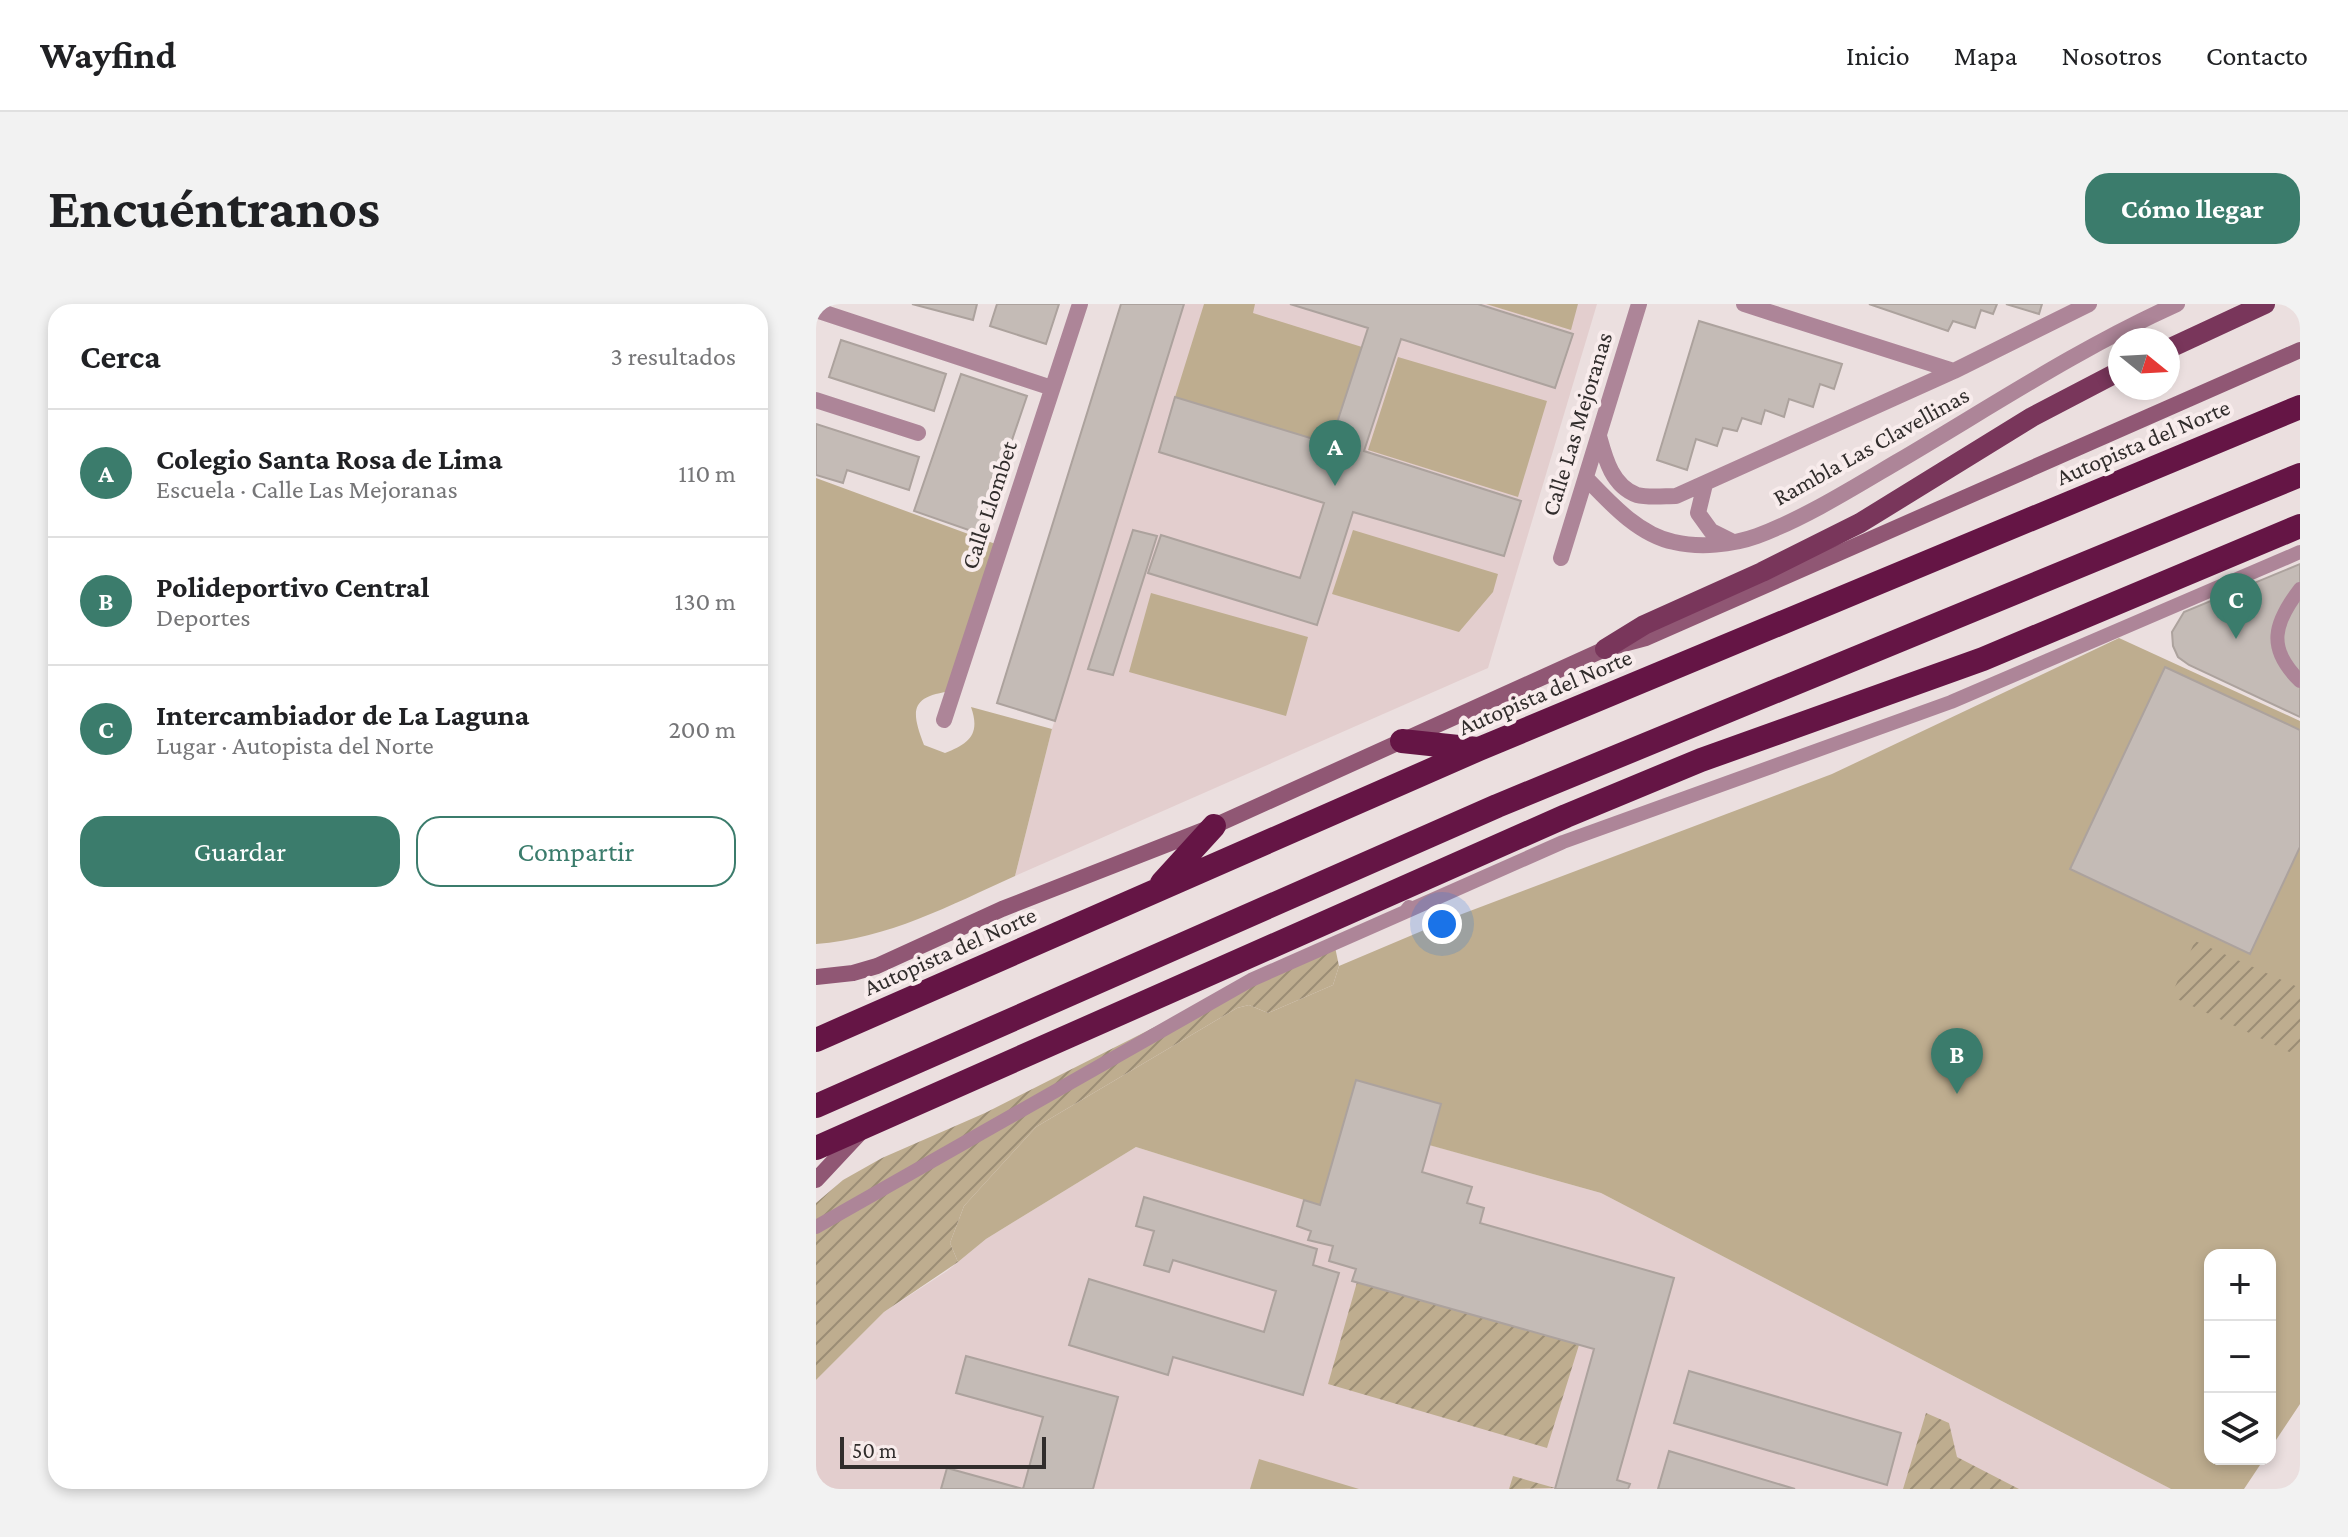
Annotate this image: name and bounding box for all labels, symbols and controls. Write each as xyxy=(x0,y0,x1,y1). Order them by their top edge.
text: Wayfind xyxy=(40,34,176,76)
text: Inicio xyxy=(1846,40,1910,71)
text: Mapa xyxy=(1954,40,2017,71)
text: Nosotros xyxy=(2061,40,2162,71)
text: Contacto xyxy=(2206,40,2308,71)
button: Cómo llegar xyxy=(2085,173,2300,244)
text: Encuéntranos xyxy=(48,177,380,239)
north arrow xyxy=(2108,328,2180,400)
street label: Calle Las Mejoranas xyxy=(1536,329,1617,519)
text: Cerca xyxy=(80,338,161,375)
text: 3 resultados xyxy=(611,342,736,371)
street label: Rambla Las Clavellinas xyxy=(1768,380,1973,511)
street label: Autopista del Norte xyxy=(2052,393,2234,490)
pin: A xyxy=(1309,420,1361,486)
street label: Calle Llombet xyxy=(955,436,1022,572)
text: Colegio Santa Rosa de Lima xyxy=(156,442,503,475)
text: A xyxy=(98,459,114,488)
text: 110 m xyxy=(678,459,736,488)
text: Escuela · Calle Las Mejoranas xyxy=(156,475,458,504)
text: Polideportivo Central xyxy=(156,570,429,603)
pin: C xyxy=(2210,573,2262,639)
text: B xyxy=(98,587,114,616)
text: 130 m xyxy=(675,587,736,616)
text: Deportes xyxy=(156,603,251,632)
street label: Autopista del Norte xyxy=(1454,643,1636,740)
text: Intercambiador de La Laguna xyxy=(156,698,529,731)
text: C xyxy=(98,715,114,744)
text: 200 m xyxy=(668,715,736,744)
text: Lugar · Autopista del Norte xyxy=(156,731,434,760)
button: Guardar xyxy=(80,816,400,887)
button: Compartir xyxy=(416,816,736,887)
street label: Autopista del Norte xyxy=(859,900,1040,1001)
your location xyxy=(1422,904,1462,944)
pin: B xyxy=(1931,1028,1983,1094)
map controls xyxy=(2204,1249,2276,1465)
button: + xyxy=(2204,1249,2276,1321)
button: − xyxy=(2204,1321,2276,1393)
button: layers xyxy=(2204,1393,2276,1465)
scale bar xyxy=(840,1433,1046,1469)
text: 50 m xyxy=(852,1438,897,1463)

